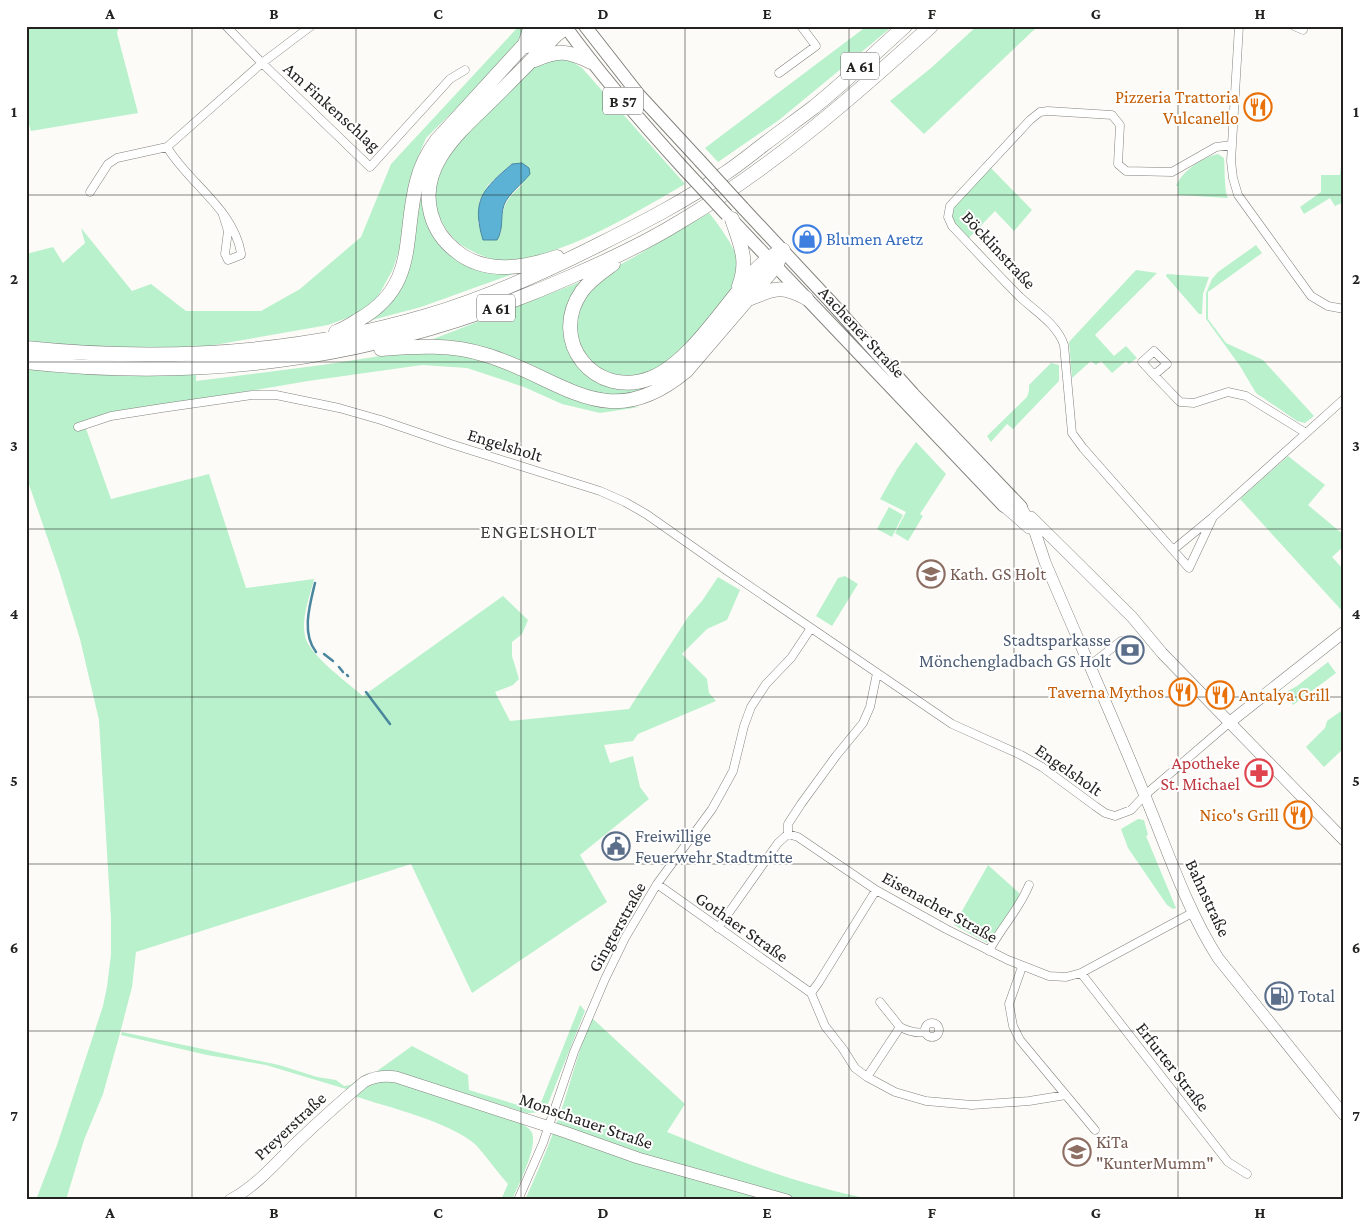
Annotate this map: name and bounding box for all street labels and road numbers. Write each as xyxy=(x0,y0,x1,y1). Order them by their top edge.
road number: A 61 xyxy=(841,52,879,80)
street label: Am Finkenschlag xyxy=(280,58,385,156)
road number: B 57 xyxy=(603,88,643,114)
street label: Böcklinstraße xyxy=(958,207,1040,293)
street label: Aachener Straße xyxy=(815,282,909,382)
road number: A 61 xyxy=(477,294,515,322)
street label: Engelsholt xyxy=(465,424,546,466)
street label: Engelsholt xyxy=(1032,740,1107,801)
street label: Bahnstraße xyxy=(1181,856,1235,940)
street label: Eisenacher Straße xyxy=(879,867,1001,947)
street label: Gingterstraße xyxy=(584,878,650,976)
street label: Gothaer Straße xyxy=(692,888,792,966)
street label: Erfurter Straße xyxy=(1132,1018,1214,1116)
street label: Preyerstraße xyxy=(250,1088,330,1164)
street label: Monschauer Straße xyxy=(517,1089,655,1153)

